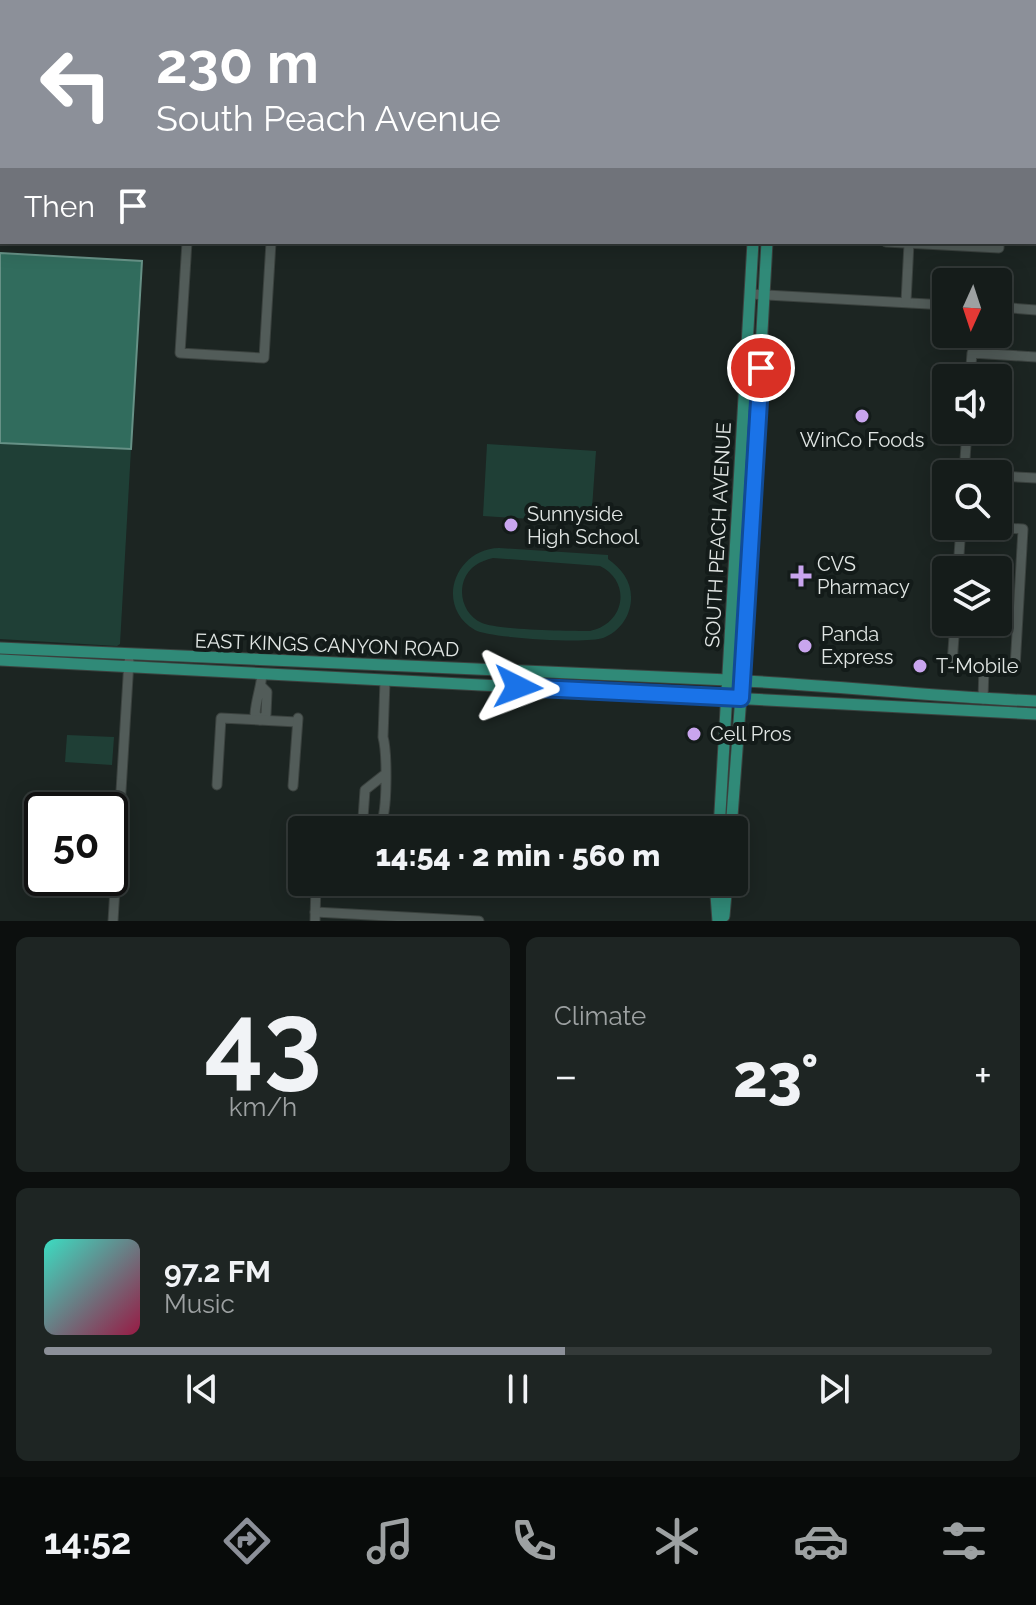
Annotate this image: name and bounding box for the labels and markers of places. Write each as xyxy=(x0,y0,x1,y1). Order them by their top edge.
pin xyxy=(727,334,795,402)
marker: WinCo Foods xyxy=(853,407,871,425)
place label: WinCo Foods xyxy=(800,428,924,452)
place label: Sunnyside High School xyxy=(527,502,640,549)
marker: Sunnyside High School xyxy=(502,516,520,534)
place label: CVS Pharmacy xyxy=(817,552,910,599)
marker: CVS Pharmacy xyxy=(792,567,810,585)
place label: Panda Express xyxy=(821,622,893,669)
marker: Panda Express xyxy=(796,637,814,655)
place label: T-Mobile xyxy=(936,654,1019,678)
marker: T-Mobile xyxy=(911,657,929,675)
place label: Cell Pros xyxy=(710,722,792,746)
marker: Cell Pros xyxy=(685,725,703,743)

